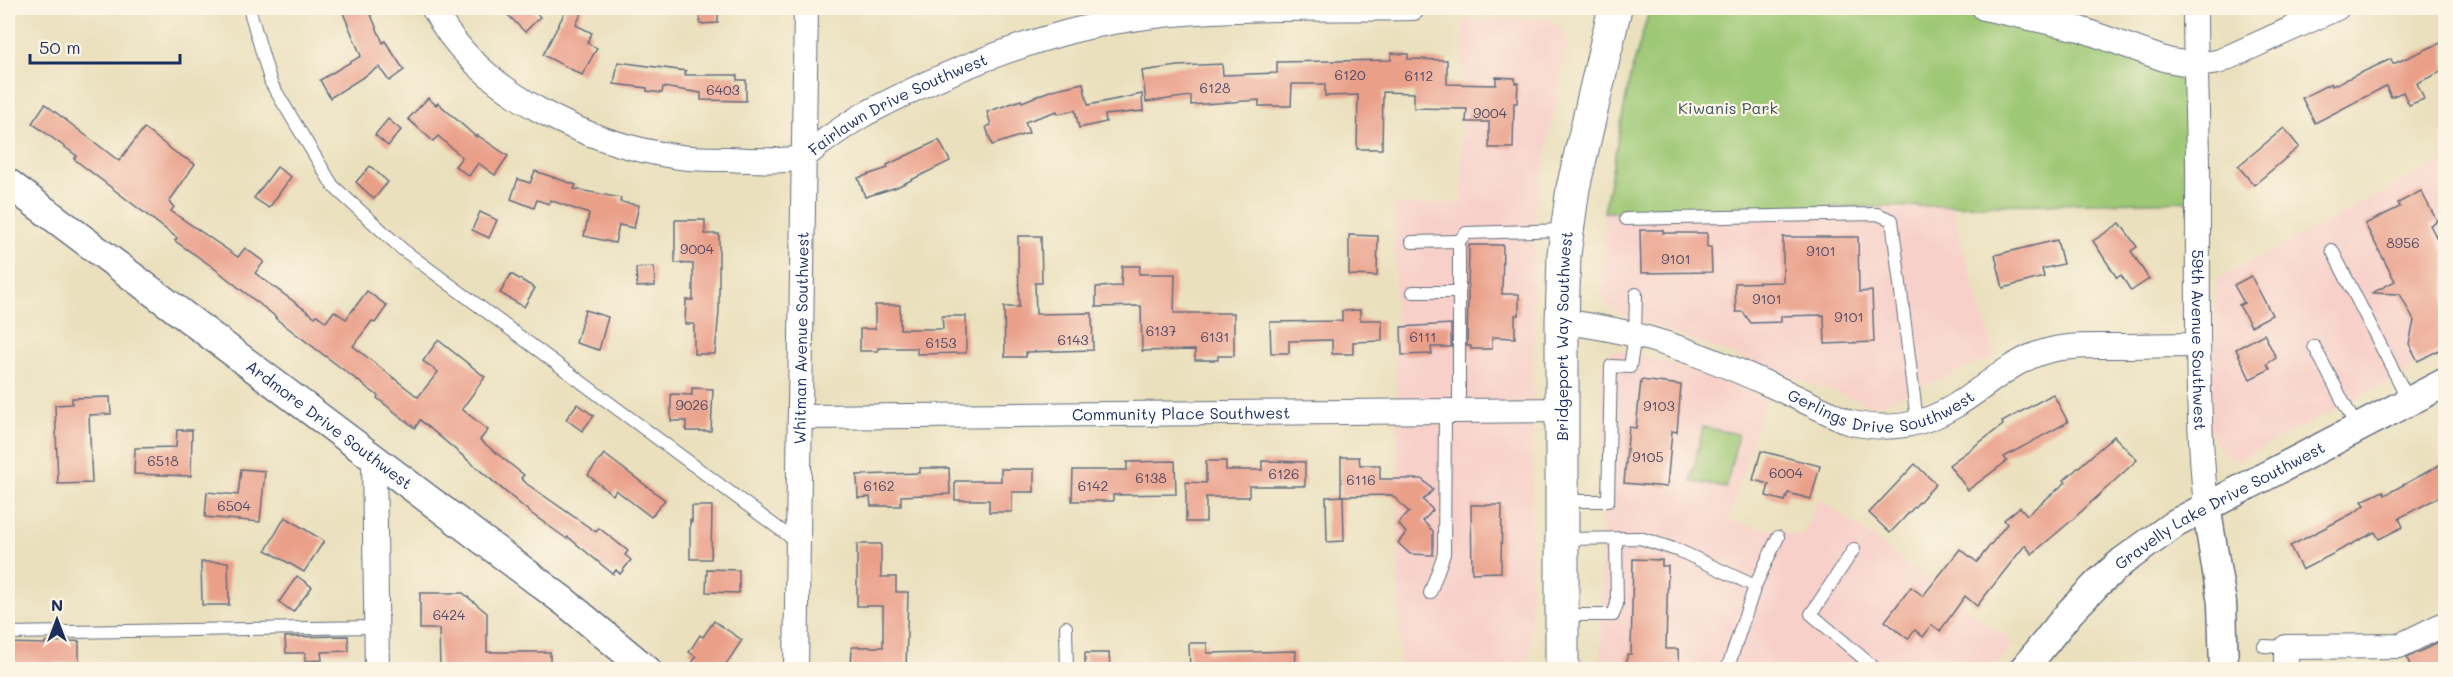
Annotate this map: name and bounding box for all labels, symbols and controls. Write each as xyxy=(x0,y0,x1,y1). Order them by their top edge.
scale bar xyxy=(30,27,180,65)
text: 50 m xyxy=(39,35,81,59)
street label: Fairlawn Drive Southwest xyxy=(803,48,990,160)
house number: 6120 xyxy=(1334,65,1366,84)
house number: 6112 xyxy=(1405,66,1433,85)
house number: 6128 xyxy=(1200,78,1230,97)
house number: 6403 xyxy=(706,80,740,99)
park label: Kiwanis Park xyxy=(1678,97,1778,118)
house number: 9004 xyxy=(1473,103,1508,122)
street label: Bridgeport Way Southwest xyxy=(1551,230,1577,441)
street label: Whitman Avenue Southwest xyxy=(788,231,813,445)
house number: 8956 xyxy=(2386,233,2420,252)
house number: 9004 xyxy=(680,239,715,258)
house number: 9101 xyxy=(1806,241,1836,260)
house number: 9101 xyxy=(1661,249,1691,268)
street label: 59th Avenue Southwest xyxy=(2188,249,2211,431)
house number: 9101 xyxy=(1752,289,1782,308)
house number: 9101 xyxy=(1834,307,1864,326)
house number: 6137 xyxy=(1146,321,1177,340)
house number: 6131 xyxy=(1200,327,1230,346)
house number: 6111 xyxy=(1409,327,1437,346)
house number: 6143 xyxy=(1057,330,1089,349)
house number: 6153 xyxy=(925,333,957,352)
street label: Ardmore Drive Southwest xyxy=(242,355,417,494)
street label: Gerlings Drive Southwest xyxy=(1780,380,1978,400)
text: Gerlings Drive Southwest xyxy=(1785,384,1978,437)
house number: 9026 xyxy=(675,395,709,414)
house number: 9103 xyxy=(1643,396,1675,415)
street label: Community Place Southwest xyxy=(1072,402,1290,425)
street label: Gravelly Lake Drive Southwest xyxy=(2110,436,2328,574)
house number: 9105 xyxy=(1632,447,1664,466)
house number: 6518 xyxy=(147,451,179,470)
house number: 6004 xyxy=(1769,463,1804,482)
house number: 6126 xyxy=(1269,464,1299,483)
house number: 6138 xyxy=(1135,468,1167,487)
house number: 6116 xyxy=(1346,470,1376,489)
house number: 6162 xyxy=(864,476,894,495)
house number: 6142 xyxy=(1078,476,1108,495)
house number: 6504 xyxy=(217,496,252,515)
north arrow xyxy=(27,590,87,650)
text: N xyxy=(51,594,63,615)
house number: 6424 xyxy=(433,605,466,624)

